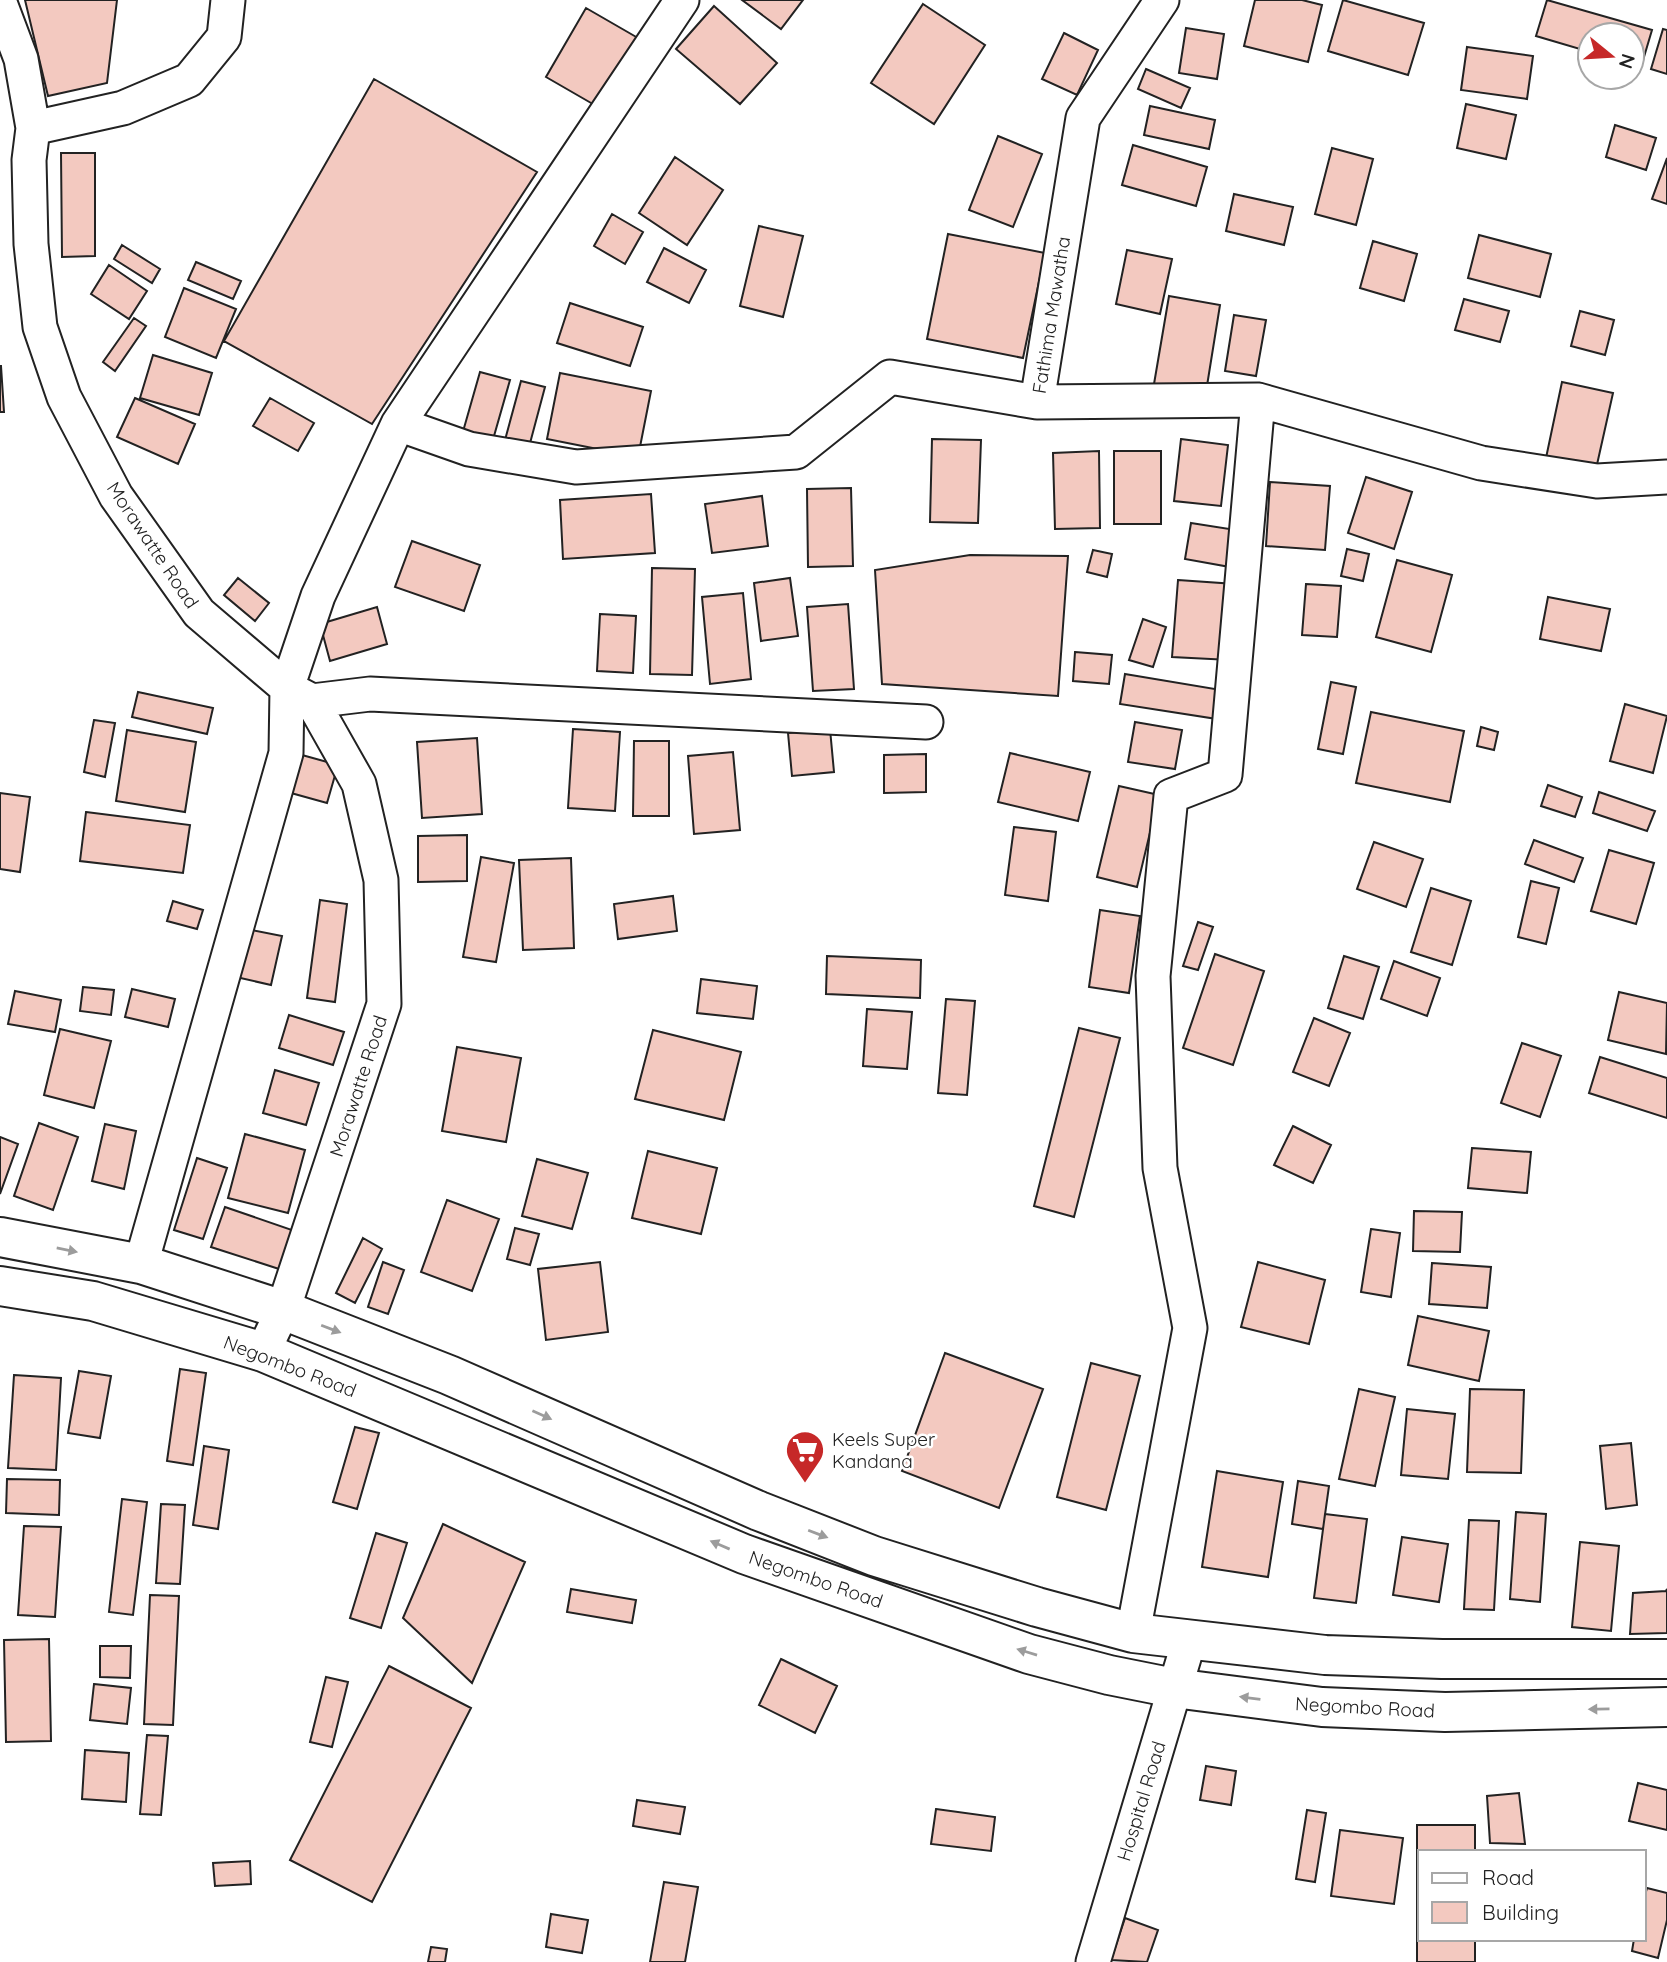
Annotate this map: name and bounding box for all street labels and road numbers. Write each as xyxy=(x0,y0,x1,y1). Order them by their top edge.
street label: Fathima Mawatha xyxy=(1027,235,1075,395)
street label: Morawatte Road xyxy=(102,477,204,613)
street label: Morawatte Road xyxy=(324,1012,392,1160)
street label: Negombo Road xyxy=(220,1330,360,1402)
street label: Negombo Road xyxy=(746,1545,886,1613)
street label: Negombo Road xyxy=(1294,1691,1436,1723)
street label: Hospital Road xyxy=(1111,1738,1171,1864)

